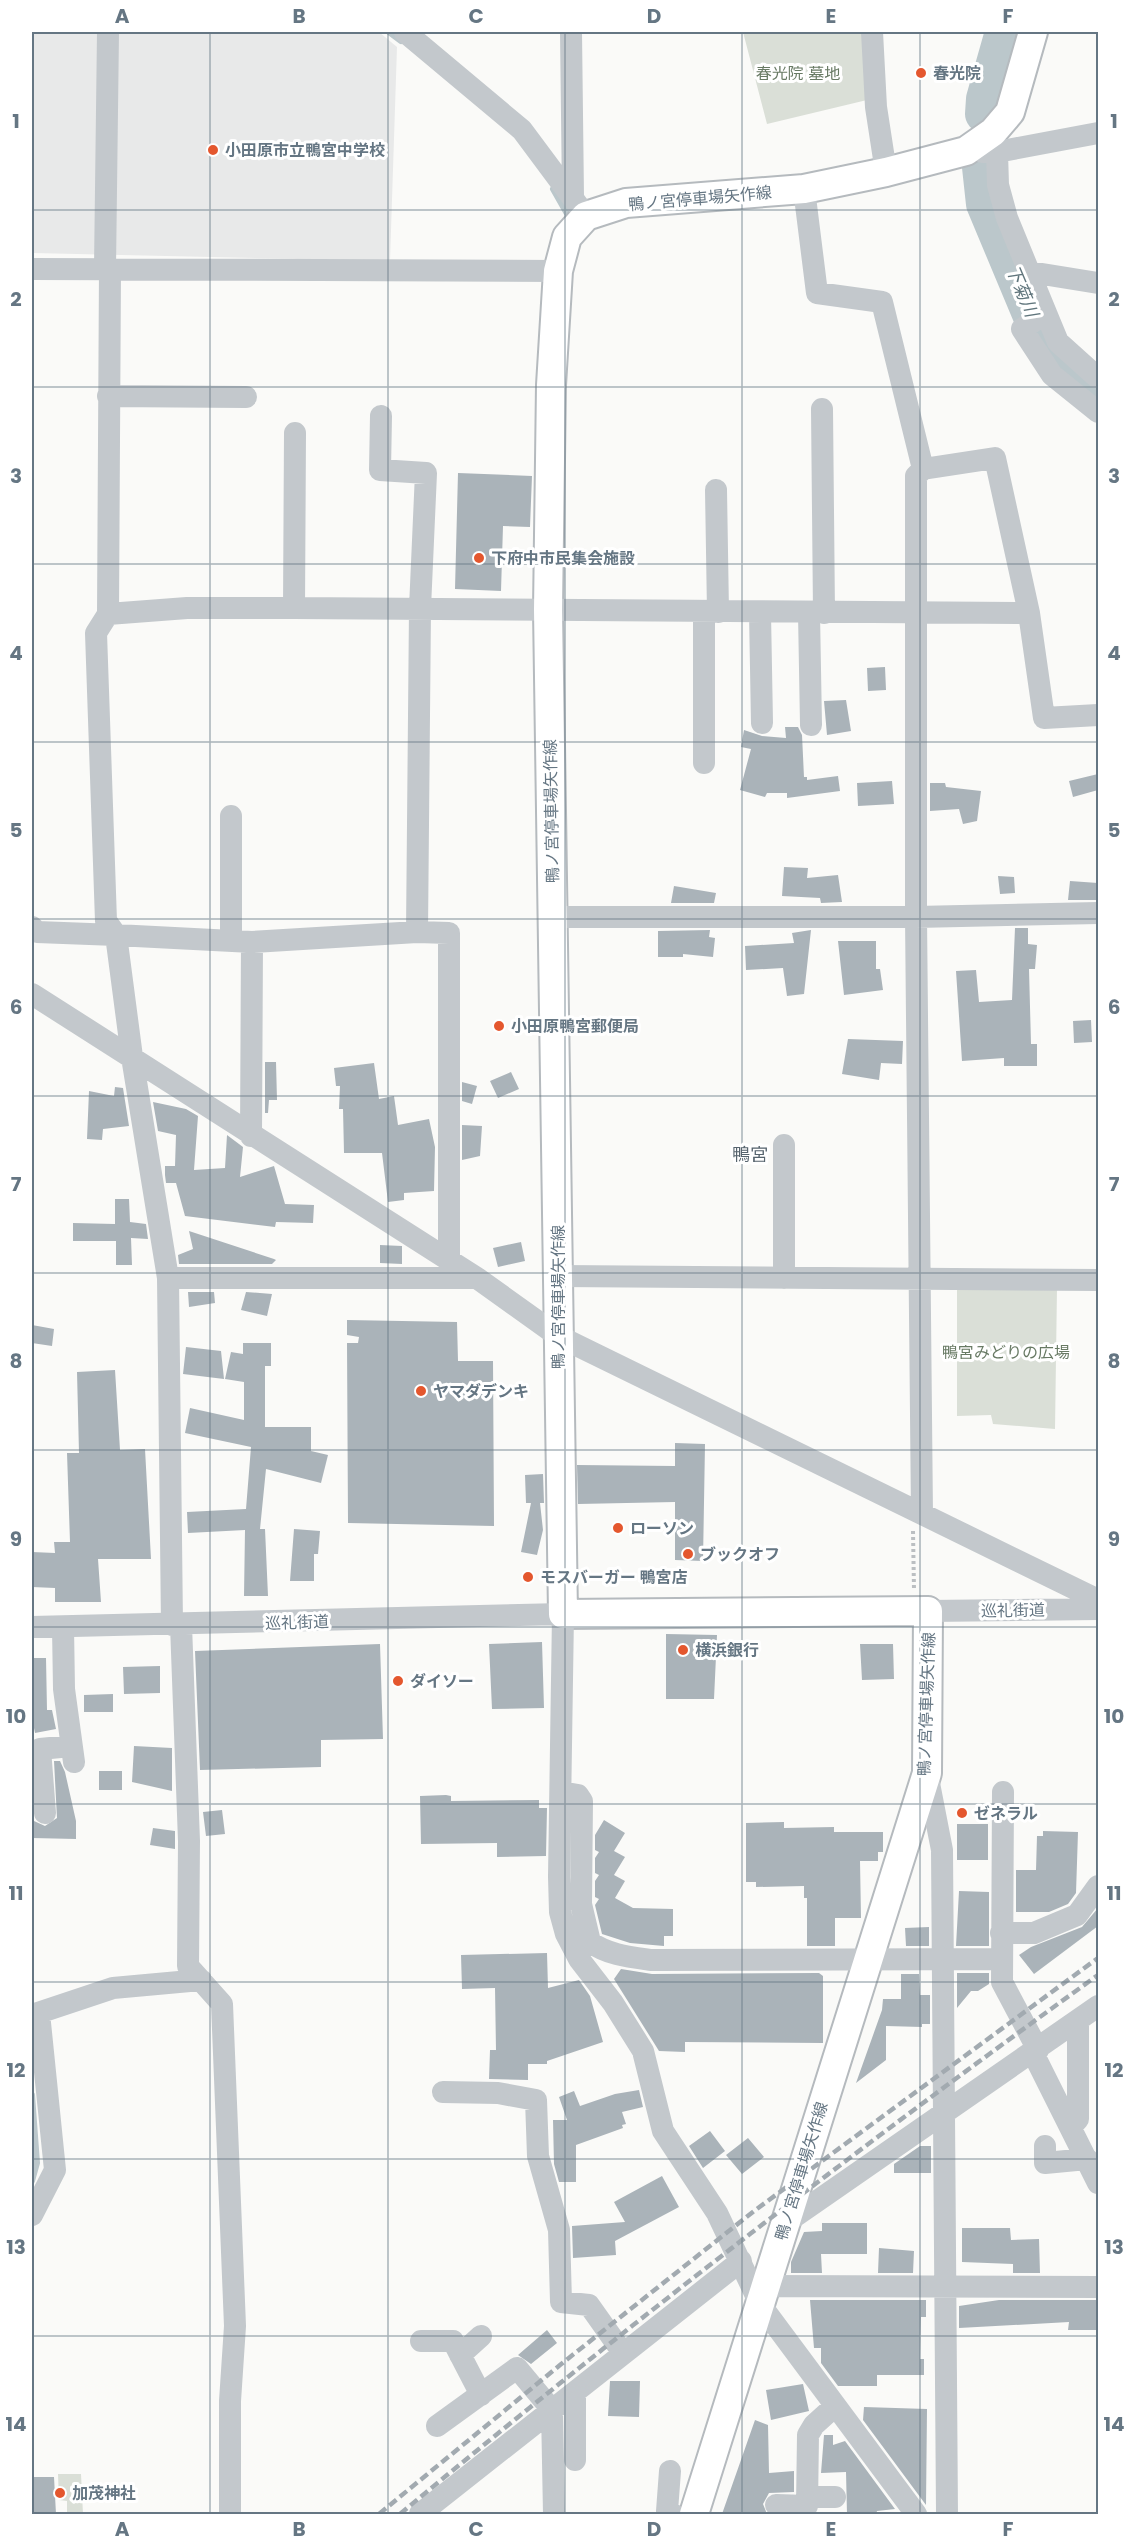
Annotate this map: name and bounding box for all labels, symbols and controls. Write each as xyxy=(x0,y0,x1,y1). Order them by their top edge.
text: A xyxy=(115,2,130,30)
text: B xyxy=(292,2,306,30)
text: C xyxy=(468,2,484,30)
text: D xyxy=(647,2,661,30)
text: E xyxy=(826,2,836,30)
text: F xyxy=(1003,2,1014,30)
park label: 春光院 墓地 xyxy=(756,62,840,85)
place label: 春光院 xyxy=(933,62,981,85)
marker: 春光院 xyxy=(914,66,928,80)
text: 1 xyxy=(12,107,20,135)
text: 1 xyxy=(1110,107,1118,135)
place label: 小田原市立鴨宮中学校 xyxy=(225,139,385,162)
marker: 小田原市立鴨宮中学校 xyxy=(206,143,220,157)
street label: 鴨ノ宮停車場矢作線 xyxy=(627,181,773,216)
water label: 下菊川 xyxy=(1000,261,1045,322)
text: 2 xyxy=(10,285,22,313)
text: 2 xyxy=(1108,285,1120,313)
text: 3 xyxy=(10,462,22,490)
text: 3 xyxy=(1108,462,1120,490)
place label: 下府中市民集会施設 xyxy=(491,547,635,570)
marker: 下府中市民集会施設 xyxy=(472,551,486,565)
text: 4 xyxy=(9,639,23,667)
text: 4 xyxy=(1107,639,1121,667)
street label: 鴨ノ宮停車場矢作線 xyxy=(539,739,564,883)
text: 5 xyxy=(10,816,23,844)
text: 5 xyxy=(1108,816,1121,844)
text: 6 xyxy=(10,993,22,1021)
text: 6 xyxy=(1108,993,1120,1021)
place label: 小田原鴨宮郵便局 xyxy=(511,1015,639,1038)
marker: 小田原鴨宮郵便局 xyxy=(492,1019,506,1033)
district label: 鴨宮 xyxy=(732,1142,768,1167)
text: 7 xyxy=(11,1170,22,1198)
text: 7 xyxy=(1109,1170,1120,1198)
street label: 鴨ノ宮停車場矢作線 xyxy=(547,1225,570,1369)
park label: 鴨宮みどりの広場 xyxy=(942,1341,1070,1364)
text: 8 xyxy=(10,1347,22,1375)
text: 8 xyxy=(1108,1347,1120,1375)
place label: ヤマダデンキ xyxy=(433,1380,529,1403)
marker: ヤマダデンキ xyxy=(414,1384,428,1398)
place label: ローソン xyxy=(630,1517,694,1540)
marker: ローソン xyxy=(611,1521,625,1535)
text: 9 xyxy=(10,1525,22,1553)
text: 9 xyxy=(1108,1525,1120,1553)
place label: ブックオフ xyxy=(700,1543,780,1566)
marker: ブックオフ xyxy=(681,1547,695,1561)
place label: モスバーガー 鴨宮店 xyxy=(540,1566,687,1589)
marker: モスバーガー 鴨宮店 xyxy=(521,1570,535,1584)
street label: 巡礼街道 xyxy=(981,1598,1045,1623)
street label: 巡礼街道 xyxy=(265,1610,329,1635)
street label: 鴨ノ宮停車場矢作線 xyxy=(912,1632,941,1776)
place label: 横浜銀行 xyxy=(695,1639,759,1662)
marker: 横浜銀行 xyxy=(676,1643,690,1657)
place label: ダイソー xyxy=(410,1670,474,1693)
marker: ダイソー xyxy=(391,1674,405,1688)
text: 10 xyxy=(6,1702,26,1730)
text: 10 xyxy=(1104,1702,1124,1730)
place label: ゼネラル xyxy=(974,1802,1038,1825)
marker: ゼネラル xyxy=(955,1806,969,1820)
text: 11 xyxy=(8,1879,24,1907)
text: 11 xyxy=(1106,1879,1122,1907)
text: 12 xyxy=(7,2056,25,2084)
text: 12 xyxy=(1105,2056,1123,2084)
street label: 鴨ノ宮停車場矢作線 xyxy=(769,2099,834,2243)
text: 13 xyxy=(6,2233,26,2261)
text: 13 xyxy=(1104,2233,1124,2261)
text: 14 xyxy=(5,2410,27,2438)
text: 14 xyxy=(1103,2410,1125,2438)
place label: 加茂神社 xyxy=(72,2482,136,2505)
marker: 加茂神社 xyxy=(53,2486,67,2500)
text: A xyxy=(115,2515,130,2543)
text: B xyxy=(292,2515,306,2543)
text: C xyxy=(468,2515,484,2543)
text: D xyxy=(647,2515,661,2543)
text: E xyxy=(826,2515,836,2543)
text: F xyxy=(1003,2515,1014,2543)

